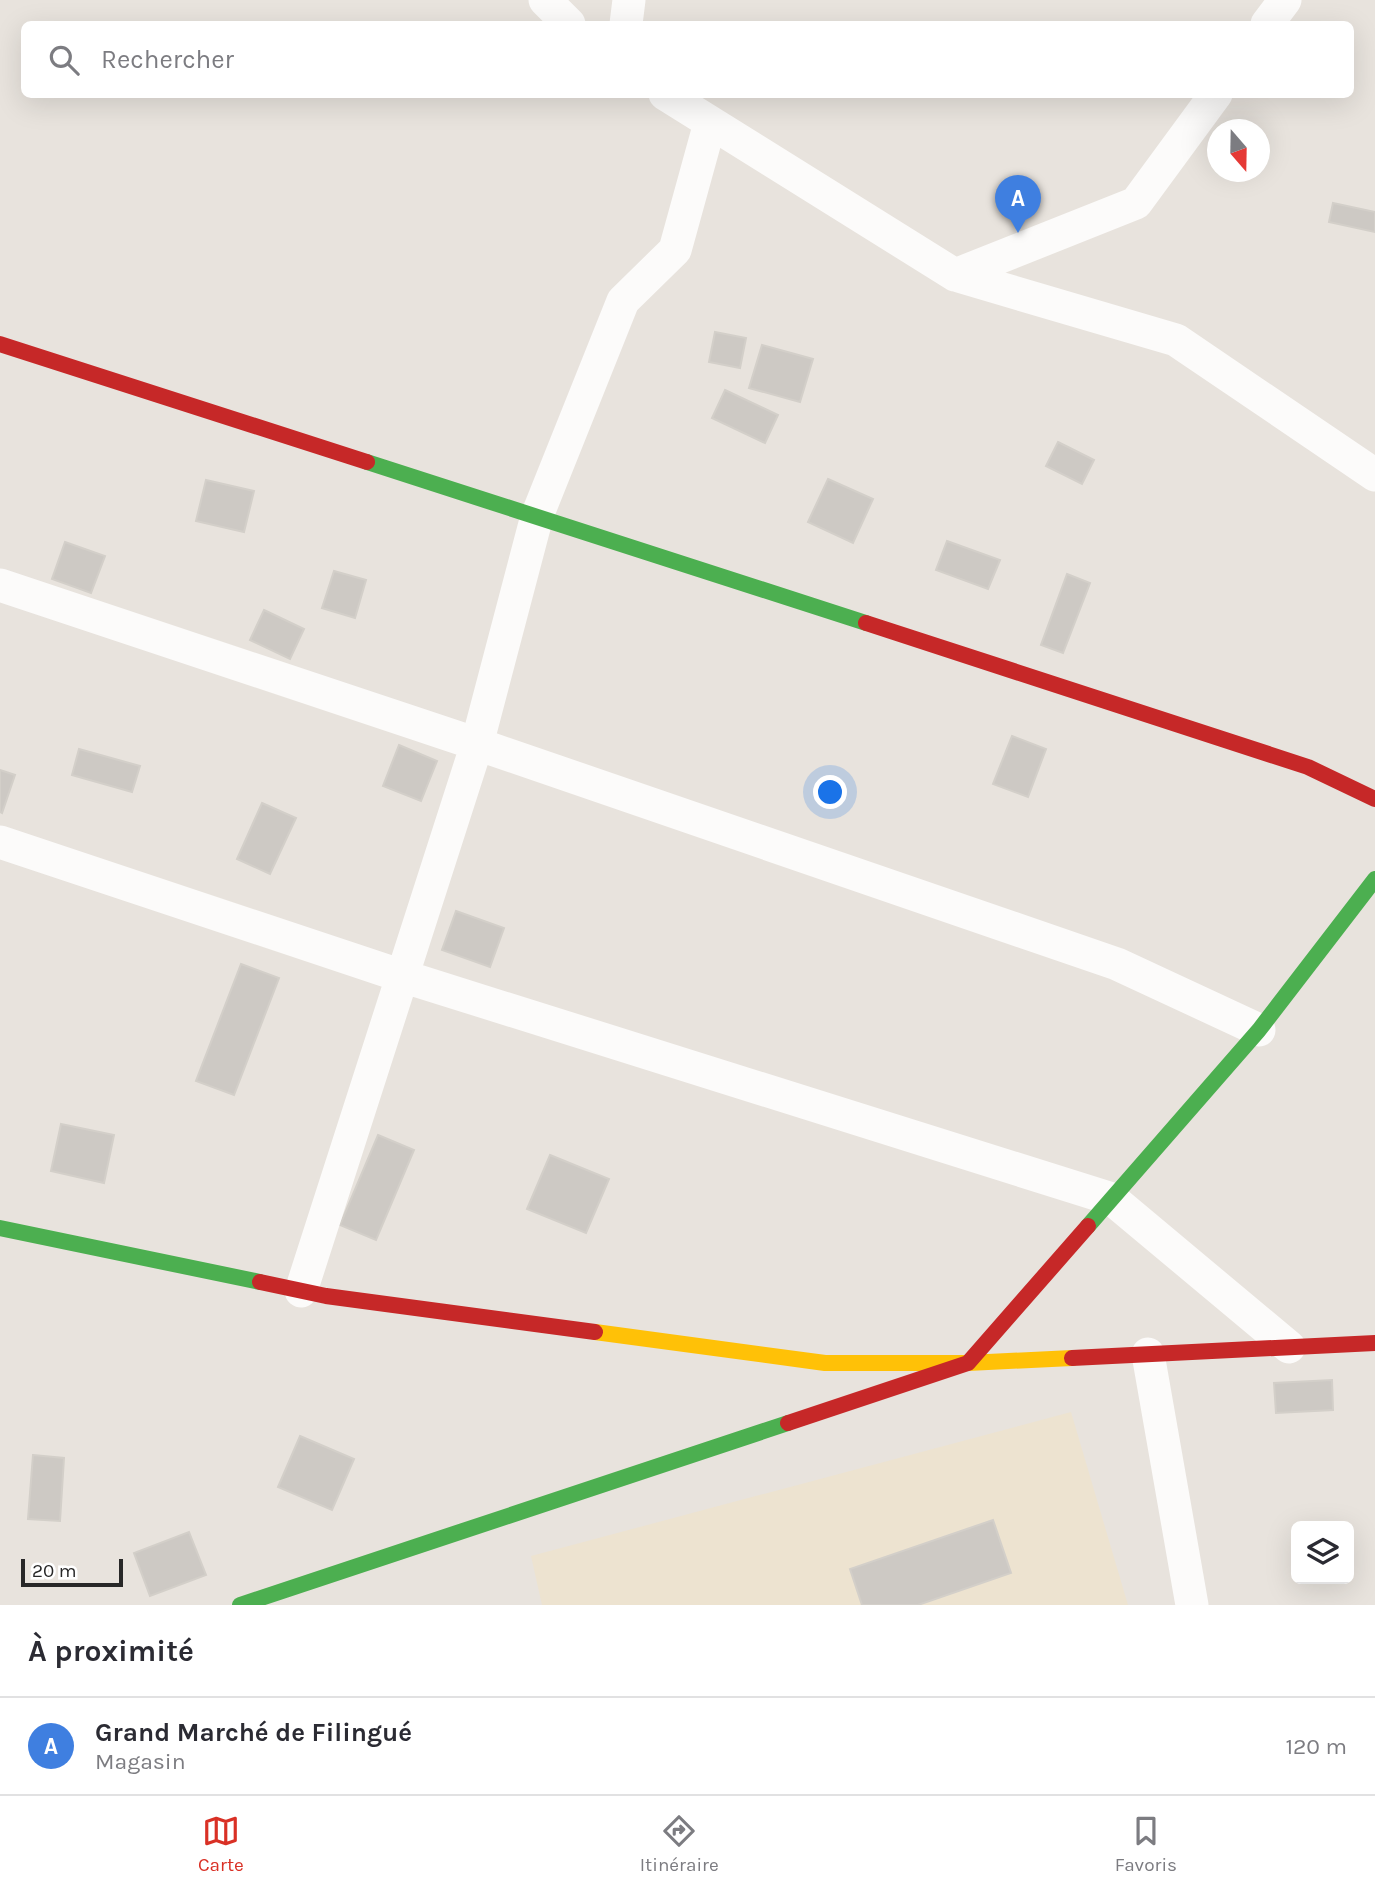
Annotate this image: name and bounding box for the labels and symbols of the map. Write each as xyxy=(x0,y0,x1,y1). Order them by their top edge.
north arrow xyxy=(1207,119,1270,182)
pin: A xyxy=(995,175,1041,233)
your location xyxy=(813,775,847,809)
scale bar xyxy=(21,1556,122,1588)

